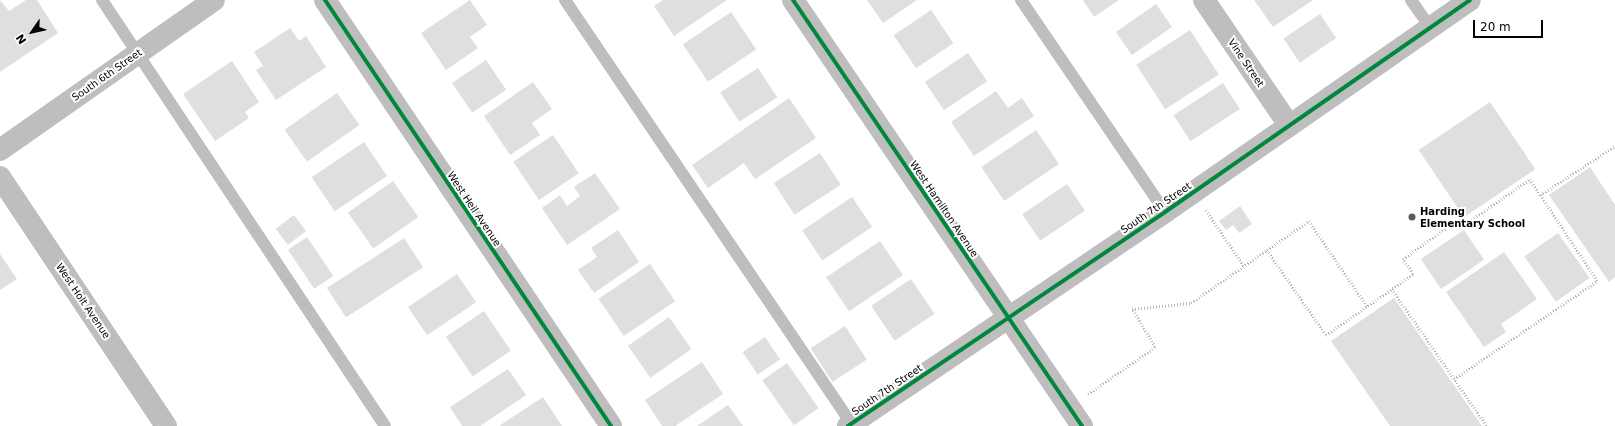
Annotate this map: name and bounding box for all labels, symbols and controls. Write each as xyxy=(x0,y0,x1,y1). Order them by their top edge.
north arrow xyxy=(12,12,52,52)
scale bar xyxy=(1475,12,1545,38)
text: 20 m xyxy=(1480,20,1511,34)
text: N xyxy=(14,32,30,46)
street label: Vine Street xyxy=(1226,37,1266,89)
street label: South 6th Street xyxy=(70,46,144,104)
street label: West Hamilton Avenue xyxy=(907,159,981,259)
street label: West Heil Avenue xyxy=(445,169,503,249)
street label: South 7th Street xyxy=(1118,180,1194,236)
place label: Harding Elementary School xyxy=(1420,205,1525,228)
marker: Harding Elementary School xyxy=(1407,212,1417,222)
street label: West Holt Avenue xyxy=(53,261,113,341)
street label: South 7th Street xyxy=(849,362,925,418)

